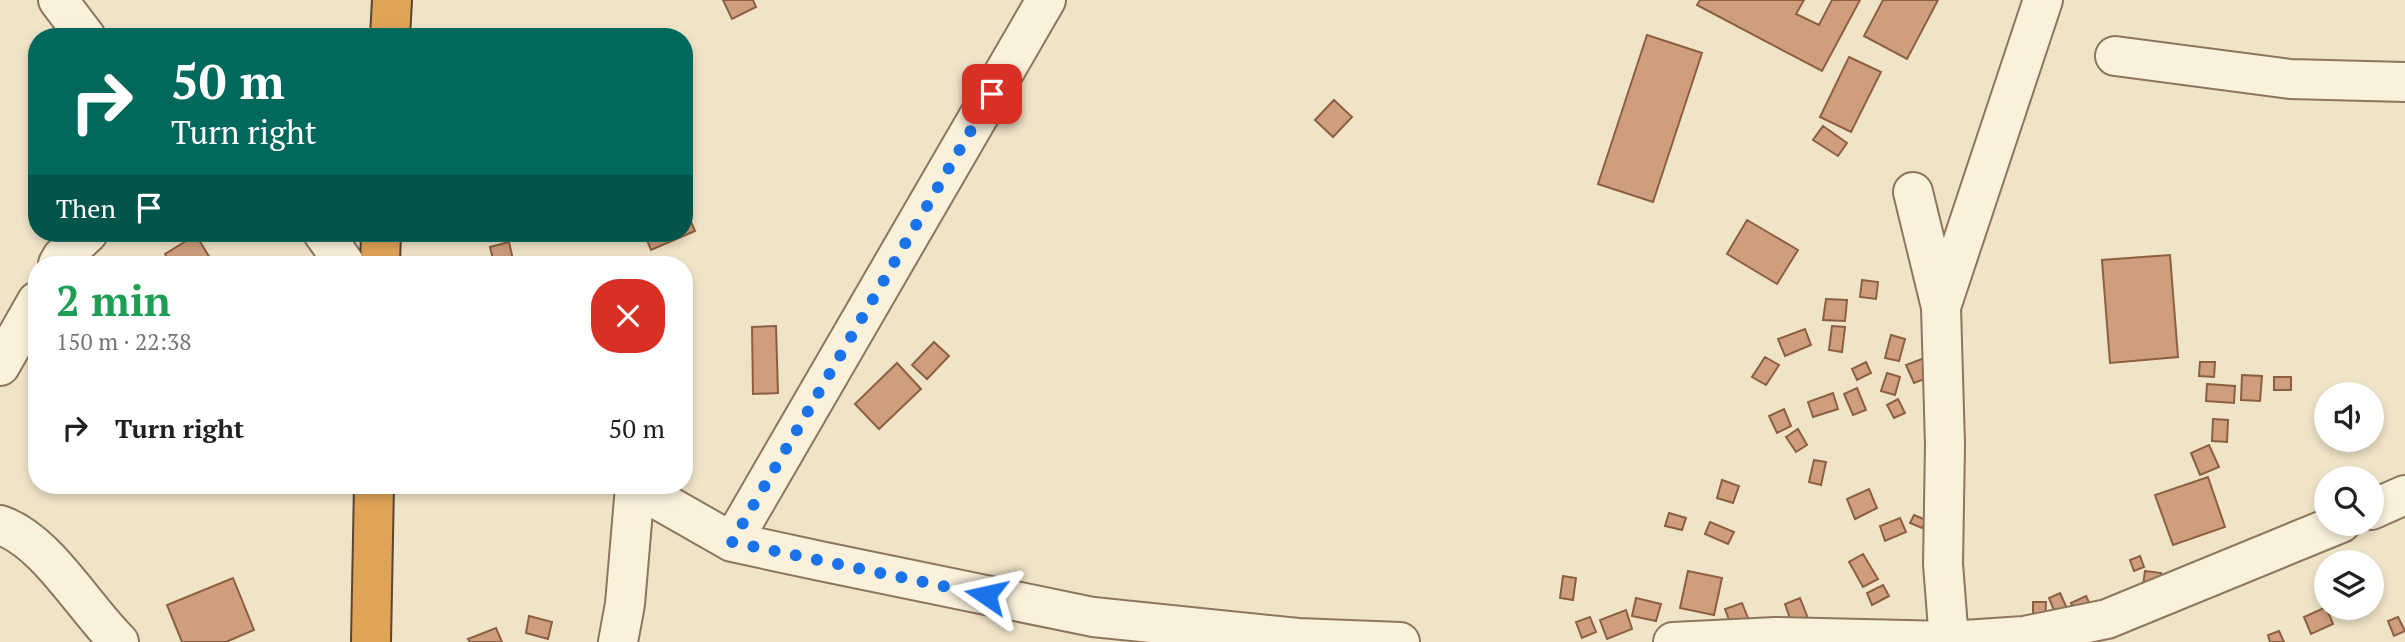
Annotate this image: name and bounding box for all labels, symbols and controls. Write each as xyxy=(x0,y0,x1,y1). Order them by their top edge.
text: 50 m xyxy=(171,48,285,113)
icon: right xyxy=(56,56,147,147)
pin xyxy=(962,64,1022,124)
icon: arrive xyxy=(973,75,1011,113)
text: Turn right xyxy=(171,111,317,153)
icon: arrive xyxy=(130,189,168,227)
text: Then xyxy=(56,191,116,225)
text: 2 min xyxy=(56,272,171,328)
button: close xyxy=(591,279,665,353)
text: 150 m · 22:38 xyxy=(56,326,191,357)
map controls xyxy=(2314,382,2384,620)
button: sound xyxy=(2314,382,2384,452)
icon: right xyxy=(56,409,94,447)
text: Turn right xyxy=(115,411,244,445)
text: 50 m xyxy=(609,411,665,445)
button: search xyxy=(2314,466,2384,536)
button: layers xyxy=(2314,550,2384,620)
position arrow xyxy=(949,558,1023,632)

